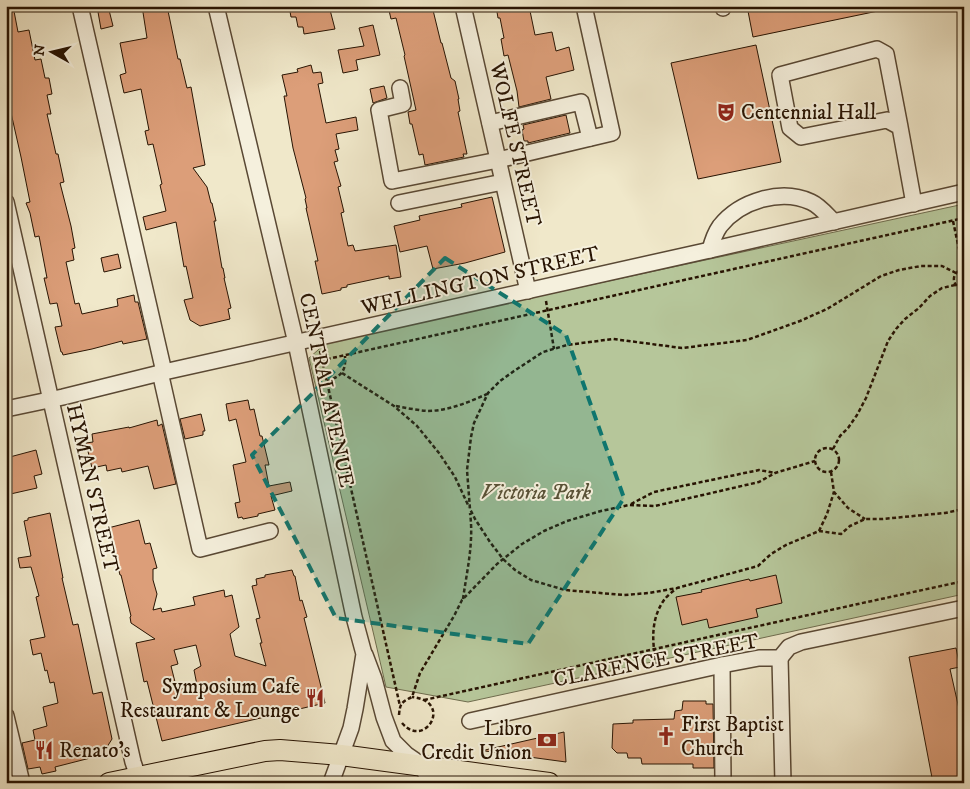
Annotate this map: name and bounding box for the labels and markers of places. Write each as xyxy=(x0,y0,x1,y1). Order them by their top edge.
place label: Centennial Hall xyxy=(741,100,877,126)
theatre icon: Centennial Hall xyxy=(715,101,737,123)
place label: Symposium Cafe Restaurant & Lounge xyxy=(120,674,300,724)
restaurant icon: Symposium Cafe Restaurant & Lounge xyxy=(304,687,326,709)
place label: First Baptist Church xyxy=(681,712,784,762)
place label: Libro Credit Union xyxy=(421,716,532,766)
church icon: First Baptist Church xyxy=(655,725,677,747)
bank icon: Libro Credit Union xyxy=(536,729,558,751)
place label: Renato's xyxy=(59,738,131,764)
restaurant icon: Renato's xyxy=(33,739,55,761)

